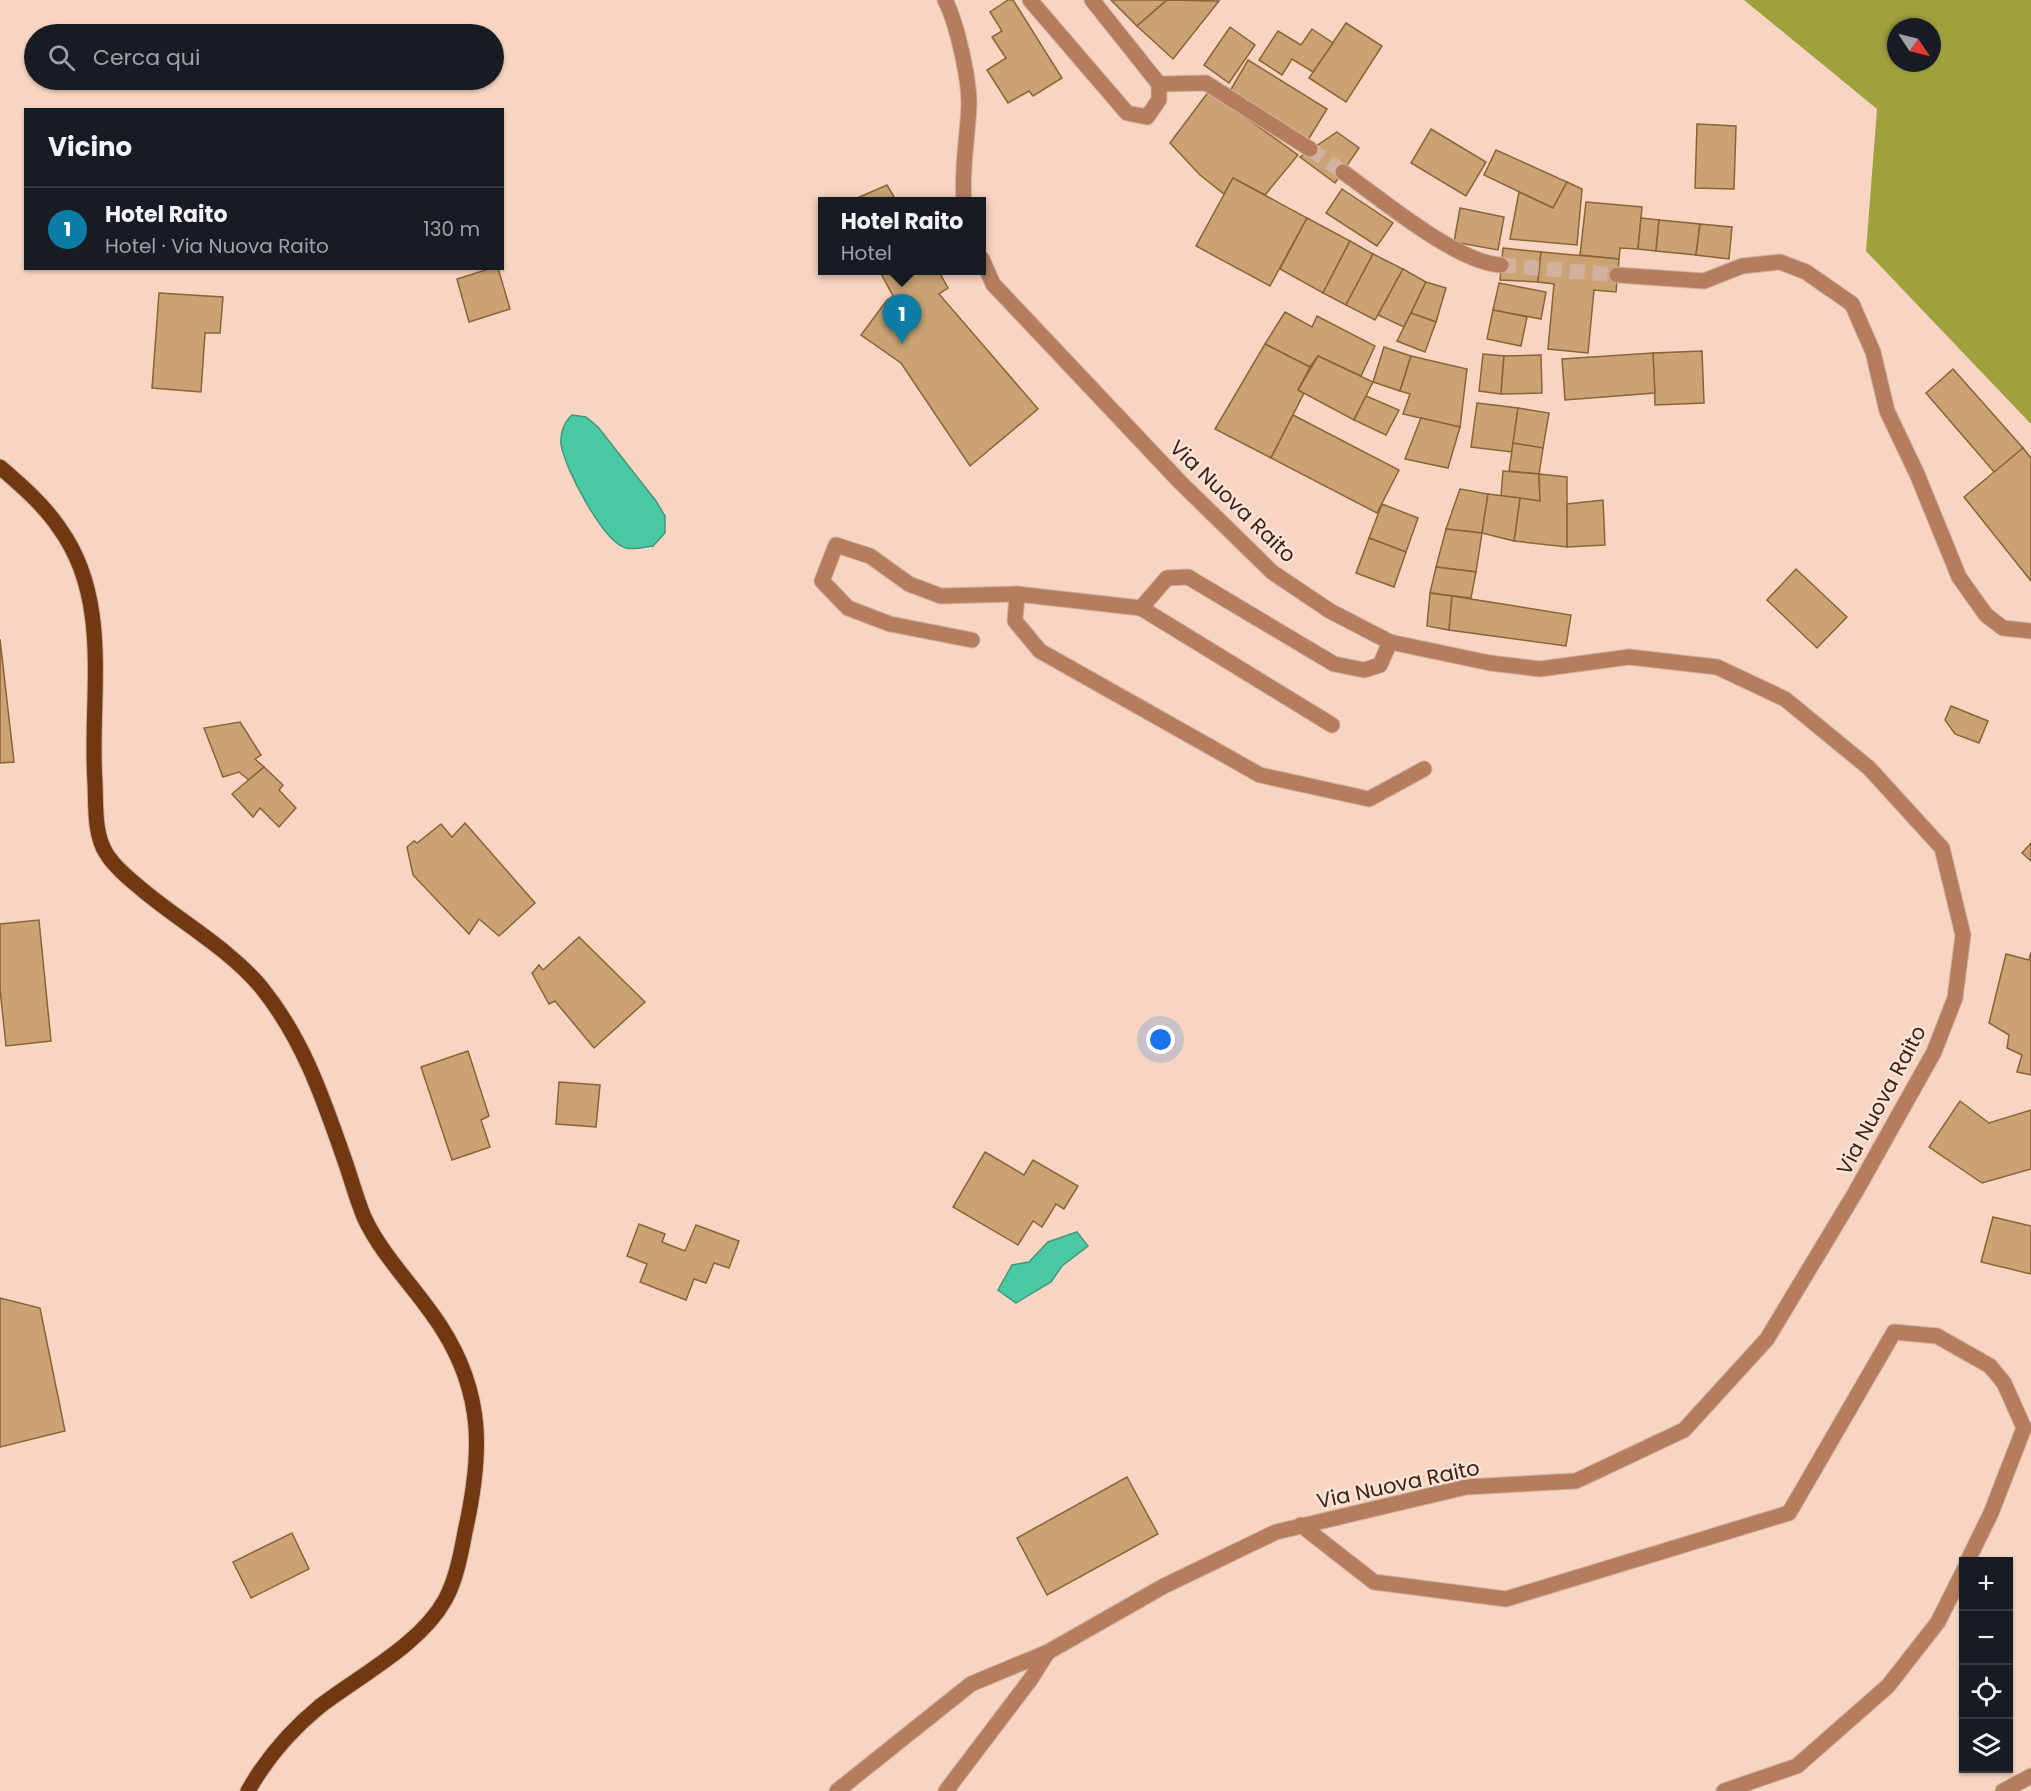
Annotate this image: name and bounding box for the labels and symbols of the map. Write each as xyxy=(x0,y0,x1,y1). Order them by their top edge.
north arrow xyxy=(1887,18,1941,72)
pin: 1 xyxy=(882,294,922,344)
street label: Via Nuova Raito xyxy=(1163,433,1303,569)
street label: Via Nuova Raito xyxy=(1829,1020,1933,1180)
your location xyxy=(1146,1025,1175,1054)
street label: Via Nuova Raito xyxy=(1314,1453,1482,1515)

